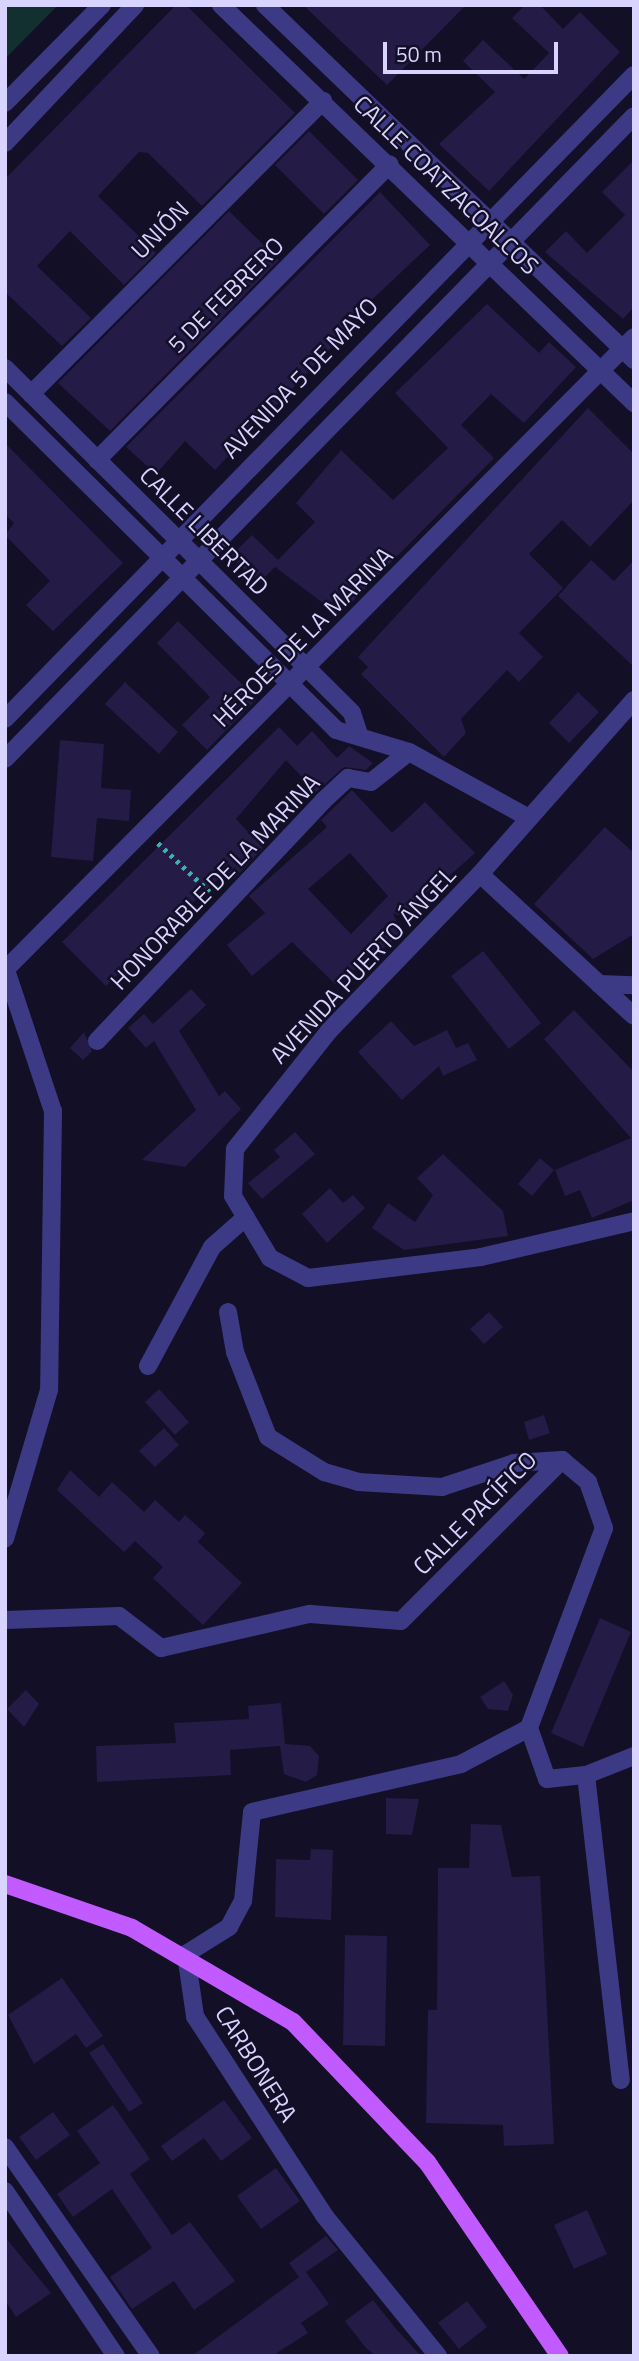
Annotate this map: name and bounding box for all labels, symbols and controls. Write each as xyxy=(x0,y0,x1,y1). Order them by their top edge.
scale bar xyxy=(387,28,562,72)
text: 50 m xyxy=(396,38,442,70)
street label: CALLE COATZACOALCOS xyxy=(348,89,544,281)
street label: UNIÓN xyxy=(125,195,195,265)
street label: 5 DE FEBRERO xyxy=(162,231,290,359)
street label: AVENIDA 5 DE MAYO xyxy=(216,292,384,464)
street label: CALLE LIBERTAD xyxy=(134,461,274,601)
street label: HÉROES DE LA MARINA xyxy=(207,541,399,733)
street label: HONORABLE DE LA MARINA xyxy=(104,768,326,996)
street label: AVENIDA PUERTO ÁNGEL xyxy=(264,861,462,1069)
street label: CALLE PACÍFICO xyxy=(407,1445,543,1581)
street label: CARBONERA xyxy=(209,2001,303,2127)

